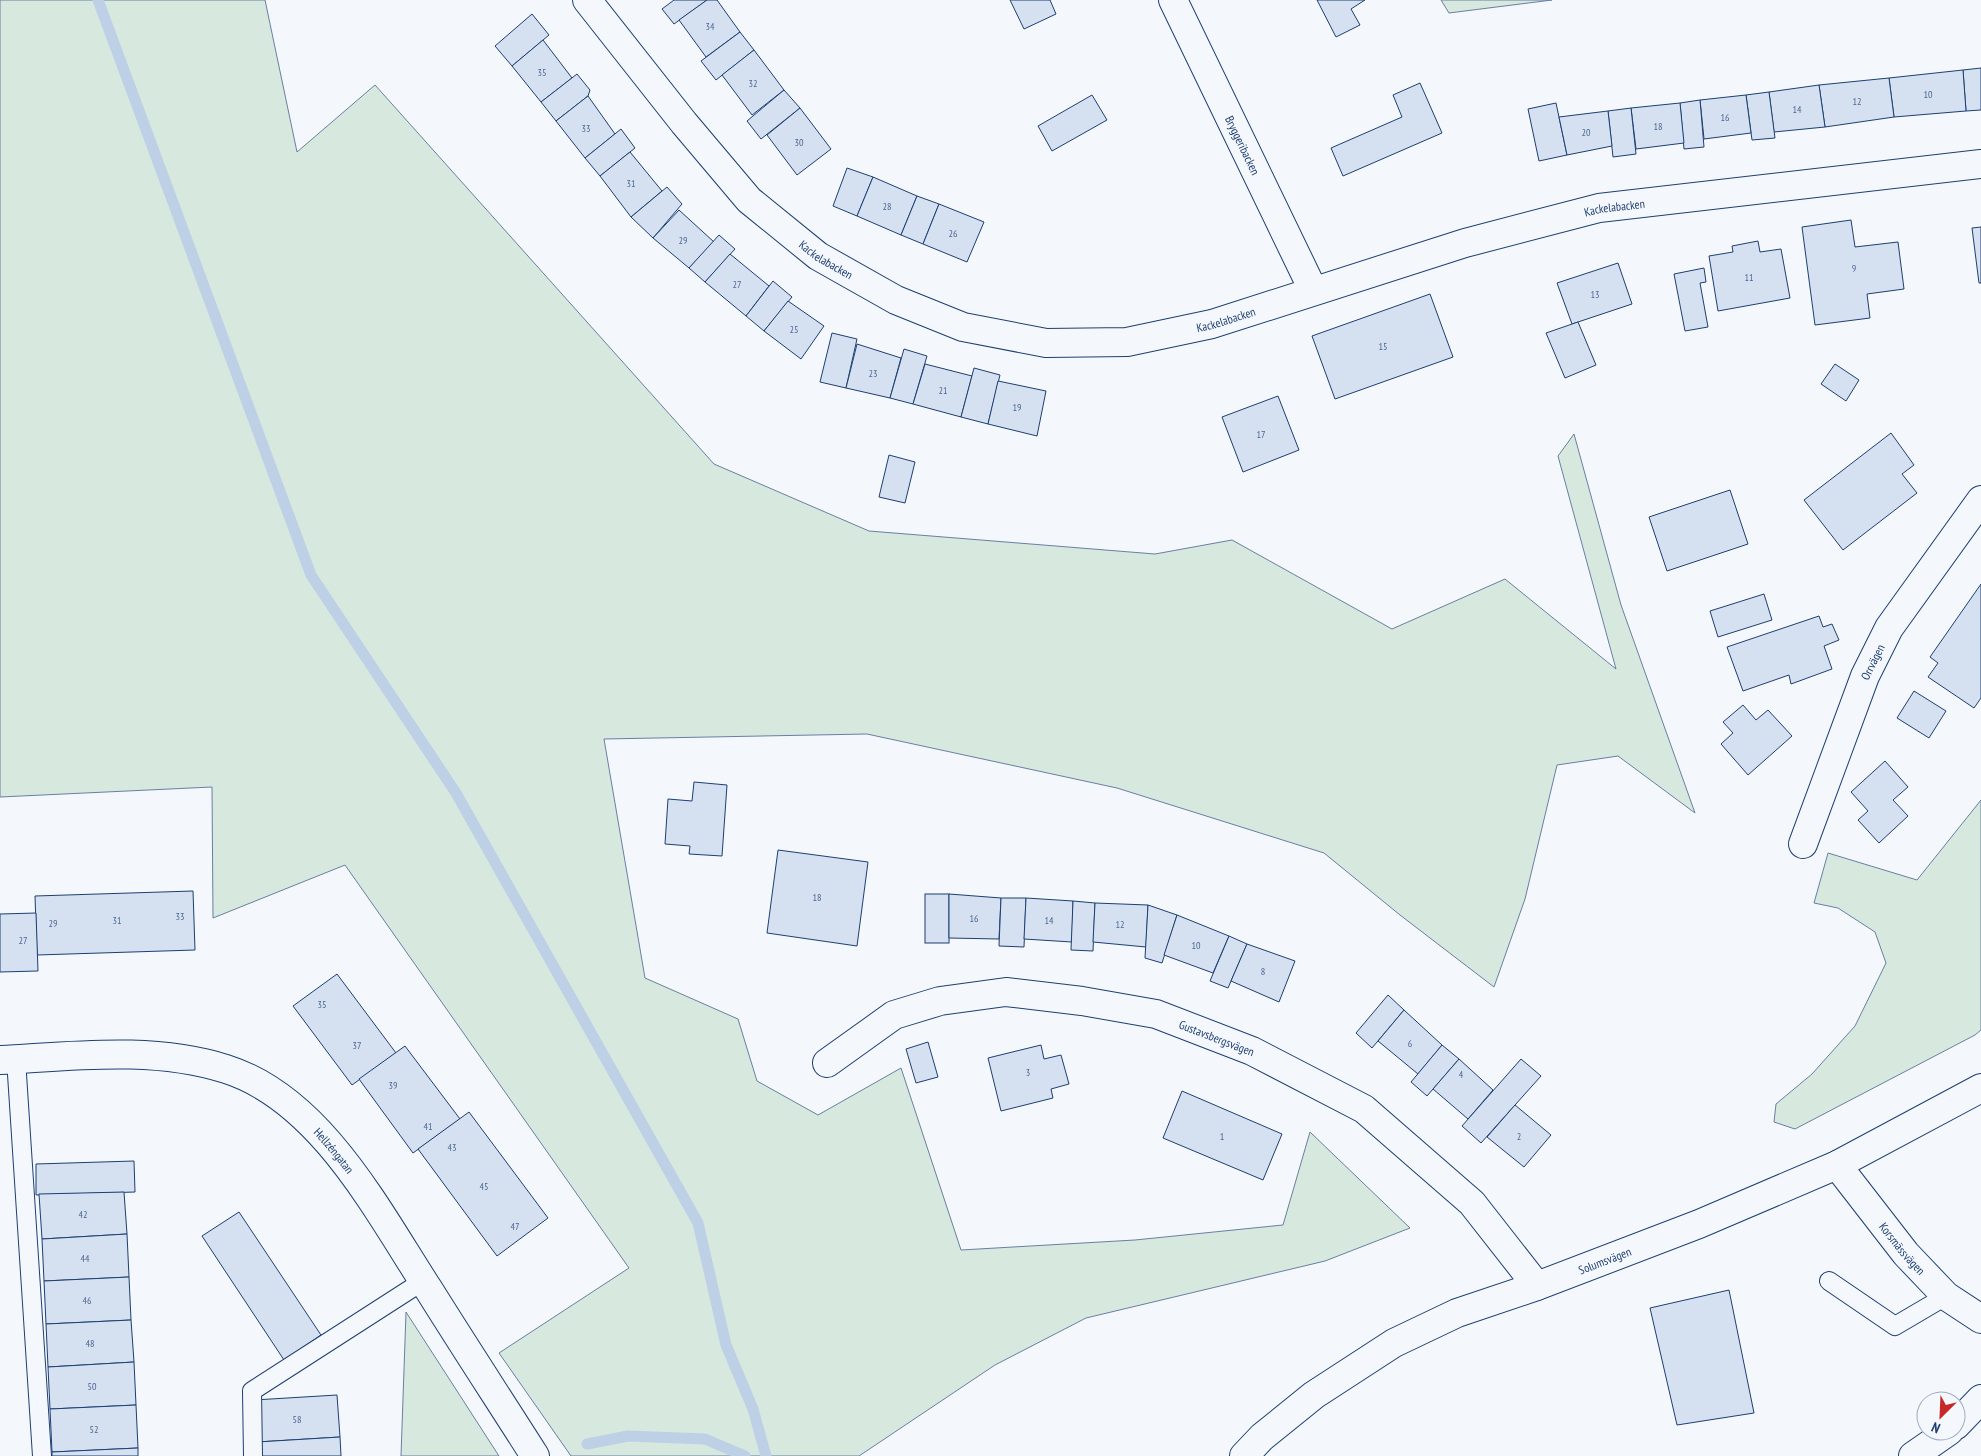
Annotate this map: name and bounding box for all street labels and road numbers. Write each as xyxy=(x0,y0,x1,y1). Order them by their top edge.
street label: Bryggeribacken xyxy=(1222,113,1264,177)
street label: Kackelabacken xyxy=(1582,195,1645,219)
street label: Kackelabacken xyxy=(796,236,856,282)
street label: Kackelabacken xyxy=(1195,303,1257,335)
street label: Orrvägen xyxy=(1857,641,1887,682)
street label: Gustavsbergsvägen xyxy=(1177,1016,1257,1059)
street label: Hellzéngatan xyxy=(311,1124,358,1176)
street label: Korsmässvägen xyxy=(1877,1219,1929,1277)
street label: Solumsvägen xyxy=(1576,1243,1633,1277)

